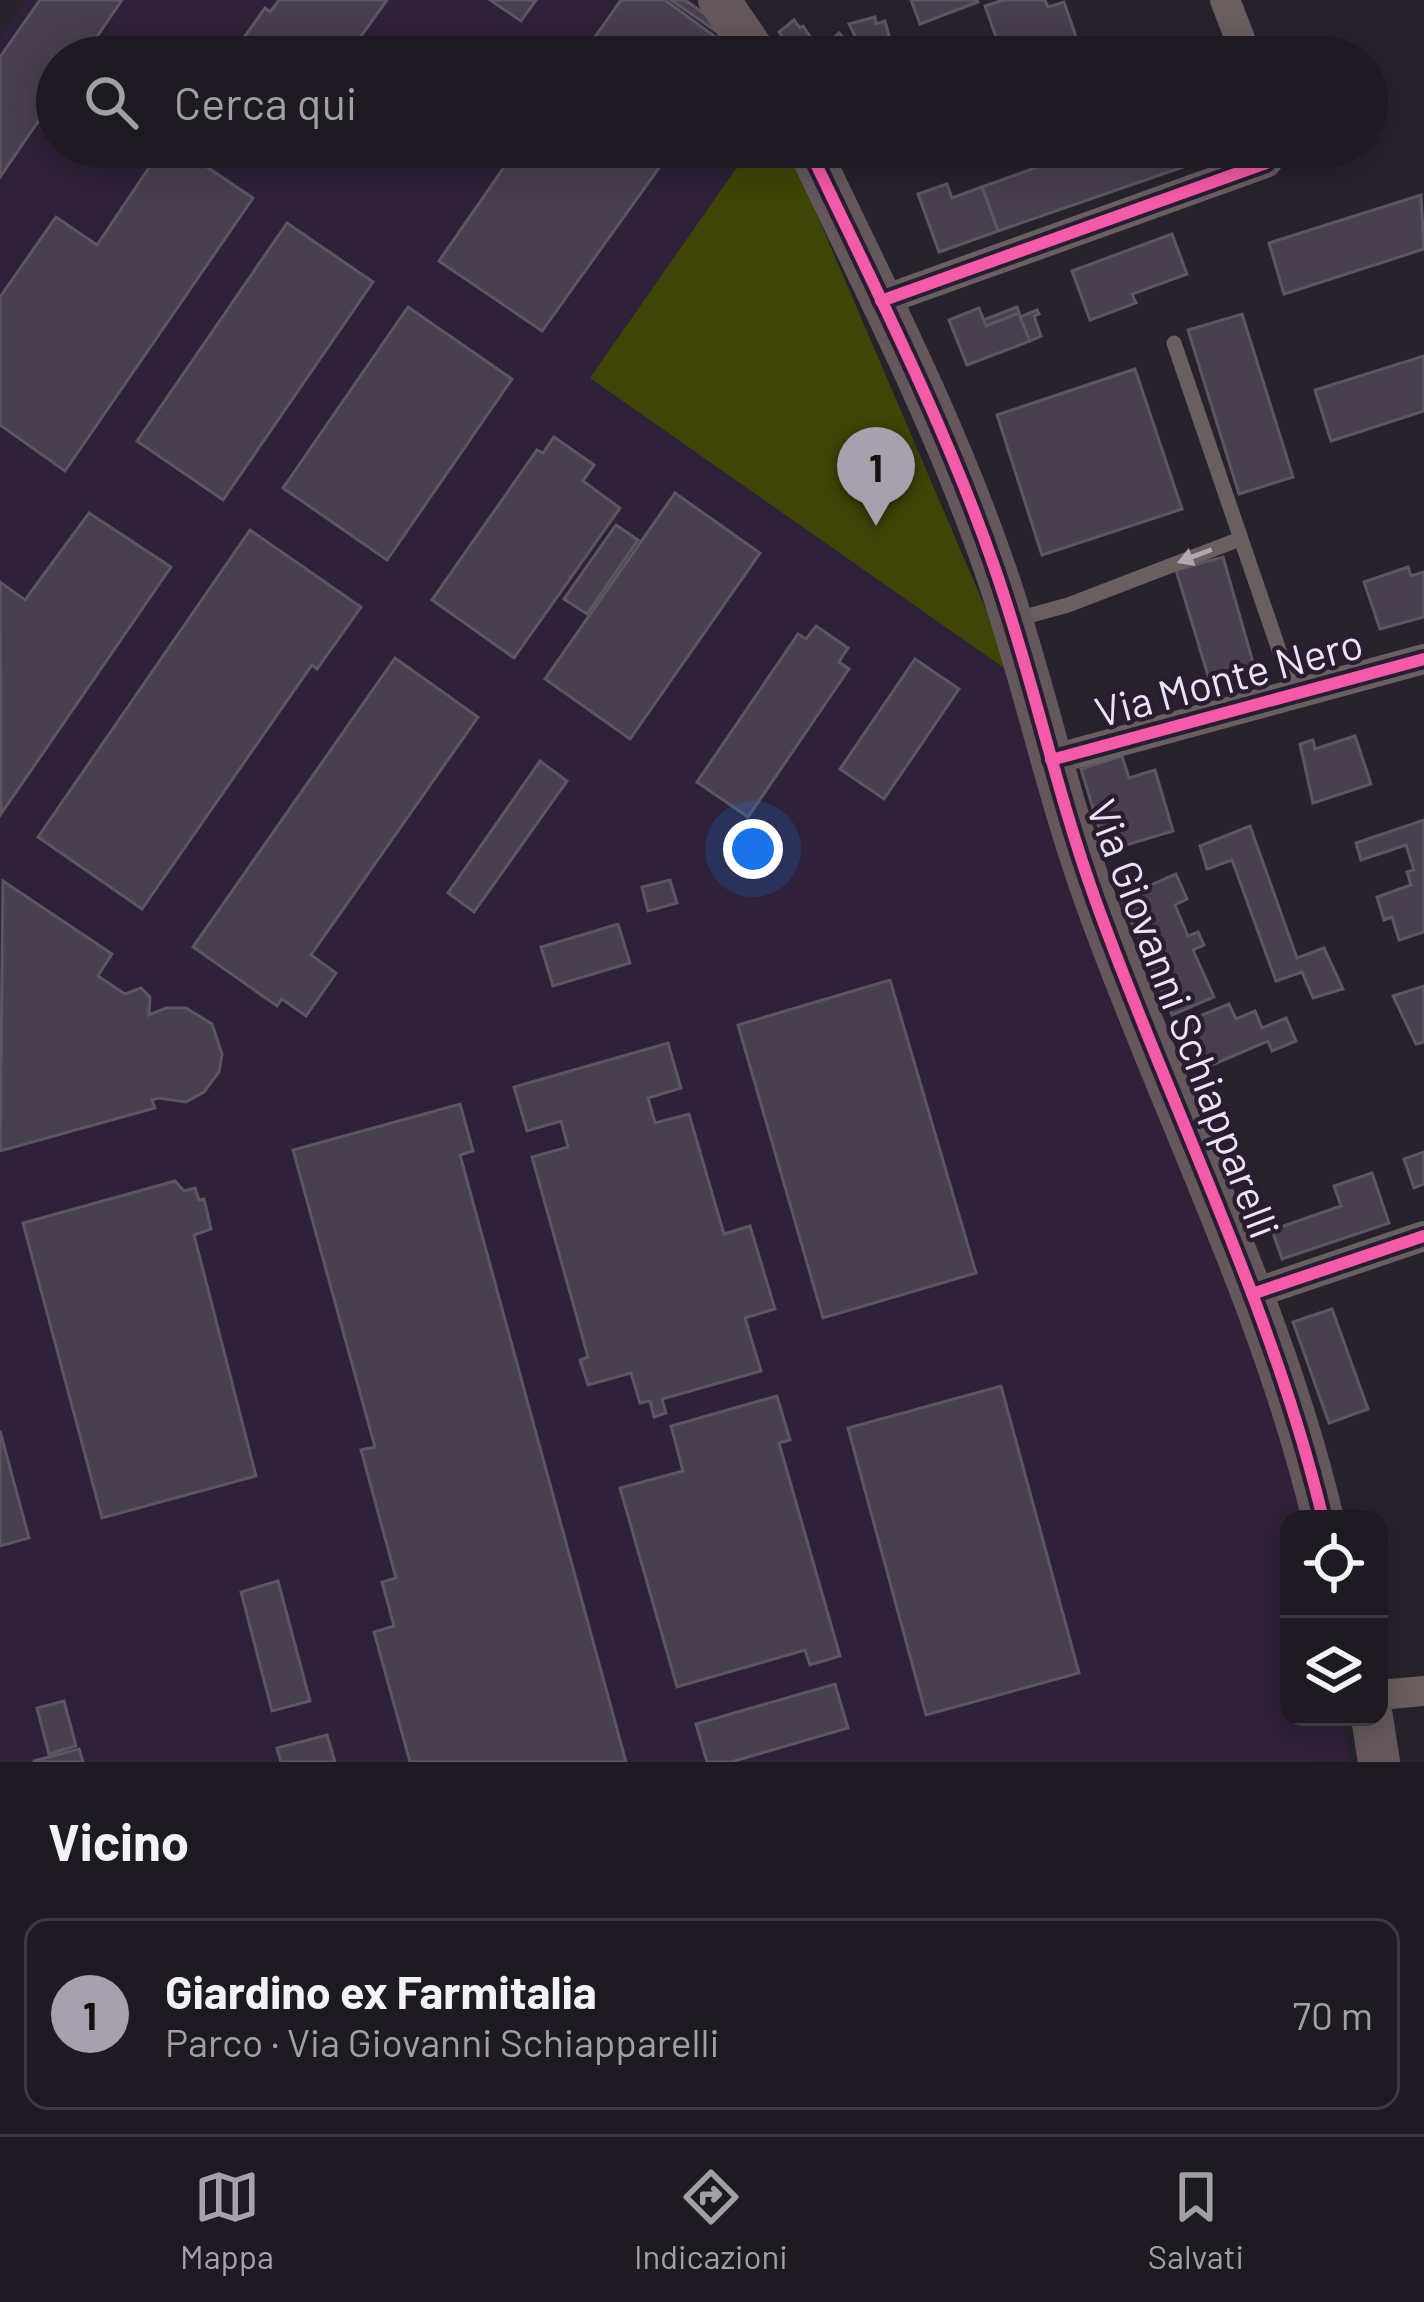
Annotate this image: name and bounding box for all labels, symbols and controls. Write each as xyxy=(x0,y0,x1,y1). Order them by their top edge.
search box xyxy=(36,36,1388,168)
icon: search xyxy=(78,69,144,135)
text: Cerca qui xyxy=(174,75,357,129)
pin: 1 xyxy=(837,427,915,526)
one-way arrow xyxy=(1177,547,1213,566)
street label: Via Monte Nero xyxy=(1089,616,1368,736)
street label: Via Giovanni Schiapparelli xyxy=(1077,792,1292,1245)
your location xyxy=(723,819,783,879)
map controls xyxy=(1280,1510,1388,1726)
button: locate xyxy=(1280,1510,1388,1618)
button: layers xyxy=(1280,1618,1388,1726)
text: Vicino xyxy=(48,1810,189,1871)
text: Giardino ex Farmitalia xyxy=(165,1964,597,2018)
text: 1 xyxy=(83,1991,97,2038)
text: 70 m xyxy=(1292,1991,1373,2038)
text: Parco · Via Giovanni Schiapparelli xyxy=(165,2018,720,2065)
tab: Mappa xyxy=(180,2164,274,2276)
tab: Indicazioni xyxy=(634,2164,788,2276)
tab: Salvati xyxy=(1148,2164,1244,2276)

